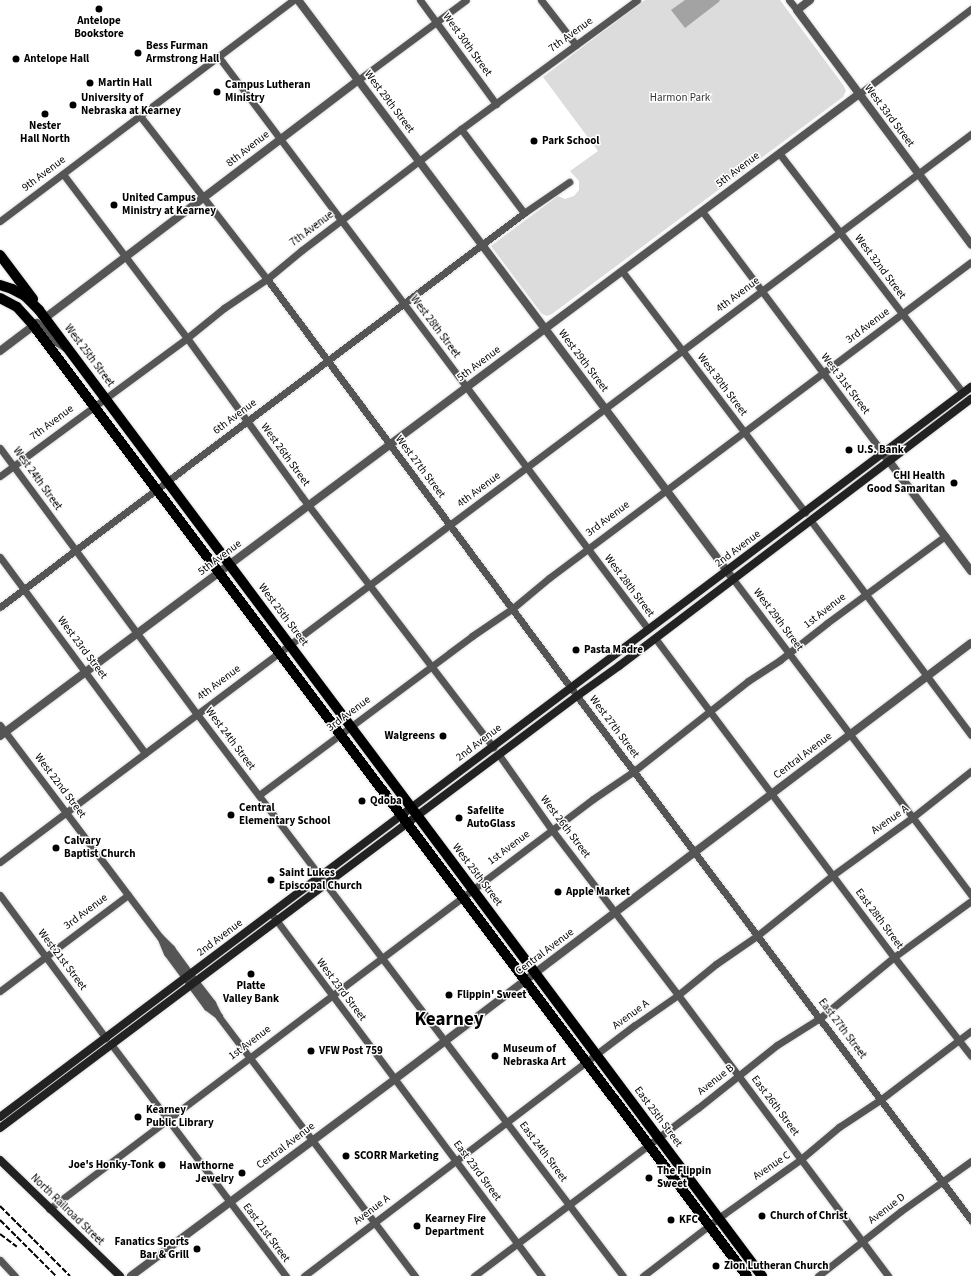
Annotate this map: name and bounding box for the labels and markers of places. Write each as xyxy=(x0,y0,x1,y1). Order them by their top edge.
marker: Antelope Bookstore xyxy=(94,4,104,14)
place label: Antelope Bookstore xyxy=(74,15,124,41)
place label: Bess Furman Armstrong Hall xyxy=(146,40,219,66)
marker: Bess Furman Armstrong Hall xyxy=(133,48,143,58)
place label: Antelope Hall xyxy=(24,52,89,66)
marker: Antelope Hall xyxy=(11,54,21,64)
place label: Martin Hall xyxy=(98,76,152,90)
marker: Martin Hall xyxy=(85,78,95,88)
place label: Campus Lutheran Ministry xyxy=(225,79,310,105)
marker: Campus Lutheran Ministry xyxy=(212,87,222,97)
place label: University of Nebraska at Kearney xyxy=(81,92,181,118)
marker: University of Nebraska at Kearney xyxy=(68,100,78,110)
marker: Nester Hall North xyxy=(40,109,50,119)
place label: Nester Hall North xyxy=(20,120,70,146)
place label: Park School xyxy=(542,134,599,148)
marker: Park School xyxy=(529,136,539,146)
place label: United Campus Ministry at Kearney xyxy=(122,192,216,218)
marker: United Campus Ministry at Kearney xyxy=(109,200,119,210)
place label: U.S. Bank xyxy=(857,443,904,457)
marker: U.S. Bank xyxy=(844,445,854,455)
place label: CHI Health Good Samaritan xyxy=(867,470,945,496)
marker: CHI Health Good Samaritan xyxy=(948,477,960,489)
place label: Pasta Madre xyxy=(584,643,643,657)
marker: Pasta Madre xyxy=(571,645,581,655)
place label: Walgreens xyxy=(385,729,435,743)
marker: Walgreens xyxy=(438,731,448,741)
place label: Qdoba xyxy=(370,794,402,808)
marker: Qdoba xyxy=(357,796,367,806)
place label: Central Elementary School xyxy=(239,802,330,828)
place label: Safelite AutoGlass xyxy=(467,805,515,831)
marker: Central Elementary School xyxy=(226,810,236,820)
marker: Safelite AutoGlass xyxy=(454,813,464,823)
place label: Calvary Baptist Church xyxy=(64,835,135,861)
marker: Calvary Baptist Church xyxy=(51,843,61,853)
place label: Saint Lukes Episcopal Church xyxy=(279,867,362,893)
marker: Saint Lukes Episcopal Church xyxy=(266,875,276,885)
place label: Apple Market xyxy=(566,885,630,899)
marker: Apple Market xyxy=(553,887,563,897)
marker: Platte Valley Bank xyxy=(246,969,256,979)
place label: Platte Valley Bank xyxy=(223,980,279,1006)
place label: Flippin' Sweet xyxy=(457,988,526,1002)
marker: Flippin' Sweet xyxy=(444,990,454,1000)
place label: Museum of Nebraska Art xyxy=(503,1043,566,1069)
place label: VFW Post 759 xyxy=(319,1044,383,1058)
marker: VFW Post 759 xyxy=(306,1046,316,1056)
marker: Museum of Nebraska Art xyxy=(490,1051,500,1061)
place label: Kearney Public Library xyxy=(146,1104,214,1130)
marker: Kearney Public Library xyxy=(133,1112,143,1122)
place label: SCORR Marketing xyxy=(354,1149,439,1163)
marker: SCORR Marketing xyxy=(341,1151,351,1161)
place label: Joe's Honky-Tonk xyxy=(68,1158,154,1172)
marker: Joe's Honky-Tonk xyxy=(157,1160,167,1170)
place label: Hawthorne Jewelry xyxy=(179,1160,234,1186)
place label: The Flippin Sweet xyxy=(657,1165,711,1191)
marker: Hawthorne Jewelry xyxy=(237,1168,247,1178)
marker: The Flippin Sweet xyxy=(644,1173,654,1183)
place label: Church of Christ xyxy=(770,1209,848,1223)
marker: Church of Christ xyxy=(757,1211,767,1221)
place label: Kearney Fire Department xyxy=(425,1213,486,1239)
place label: KFC xyxy=(679,1213,698,1227)
marker: KFC xyxy=(666,1215,676,1225)
marker: Kearney Fire Department xyxy=(412,1221,422,1231)
place label: Fanatics Sports Bar & Grill xyxy=(115,1236,189,1262)
marker: Fanatics Sports Bar & Grill xyxy=(192,1244,202,1254)
place label: Zion Lutheran Church xyxy=(724,1259,829,1273)
marker: Zion Lutheran Church xyxy=(711,1261,721,1271)

